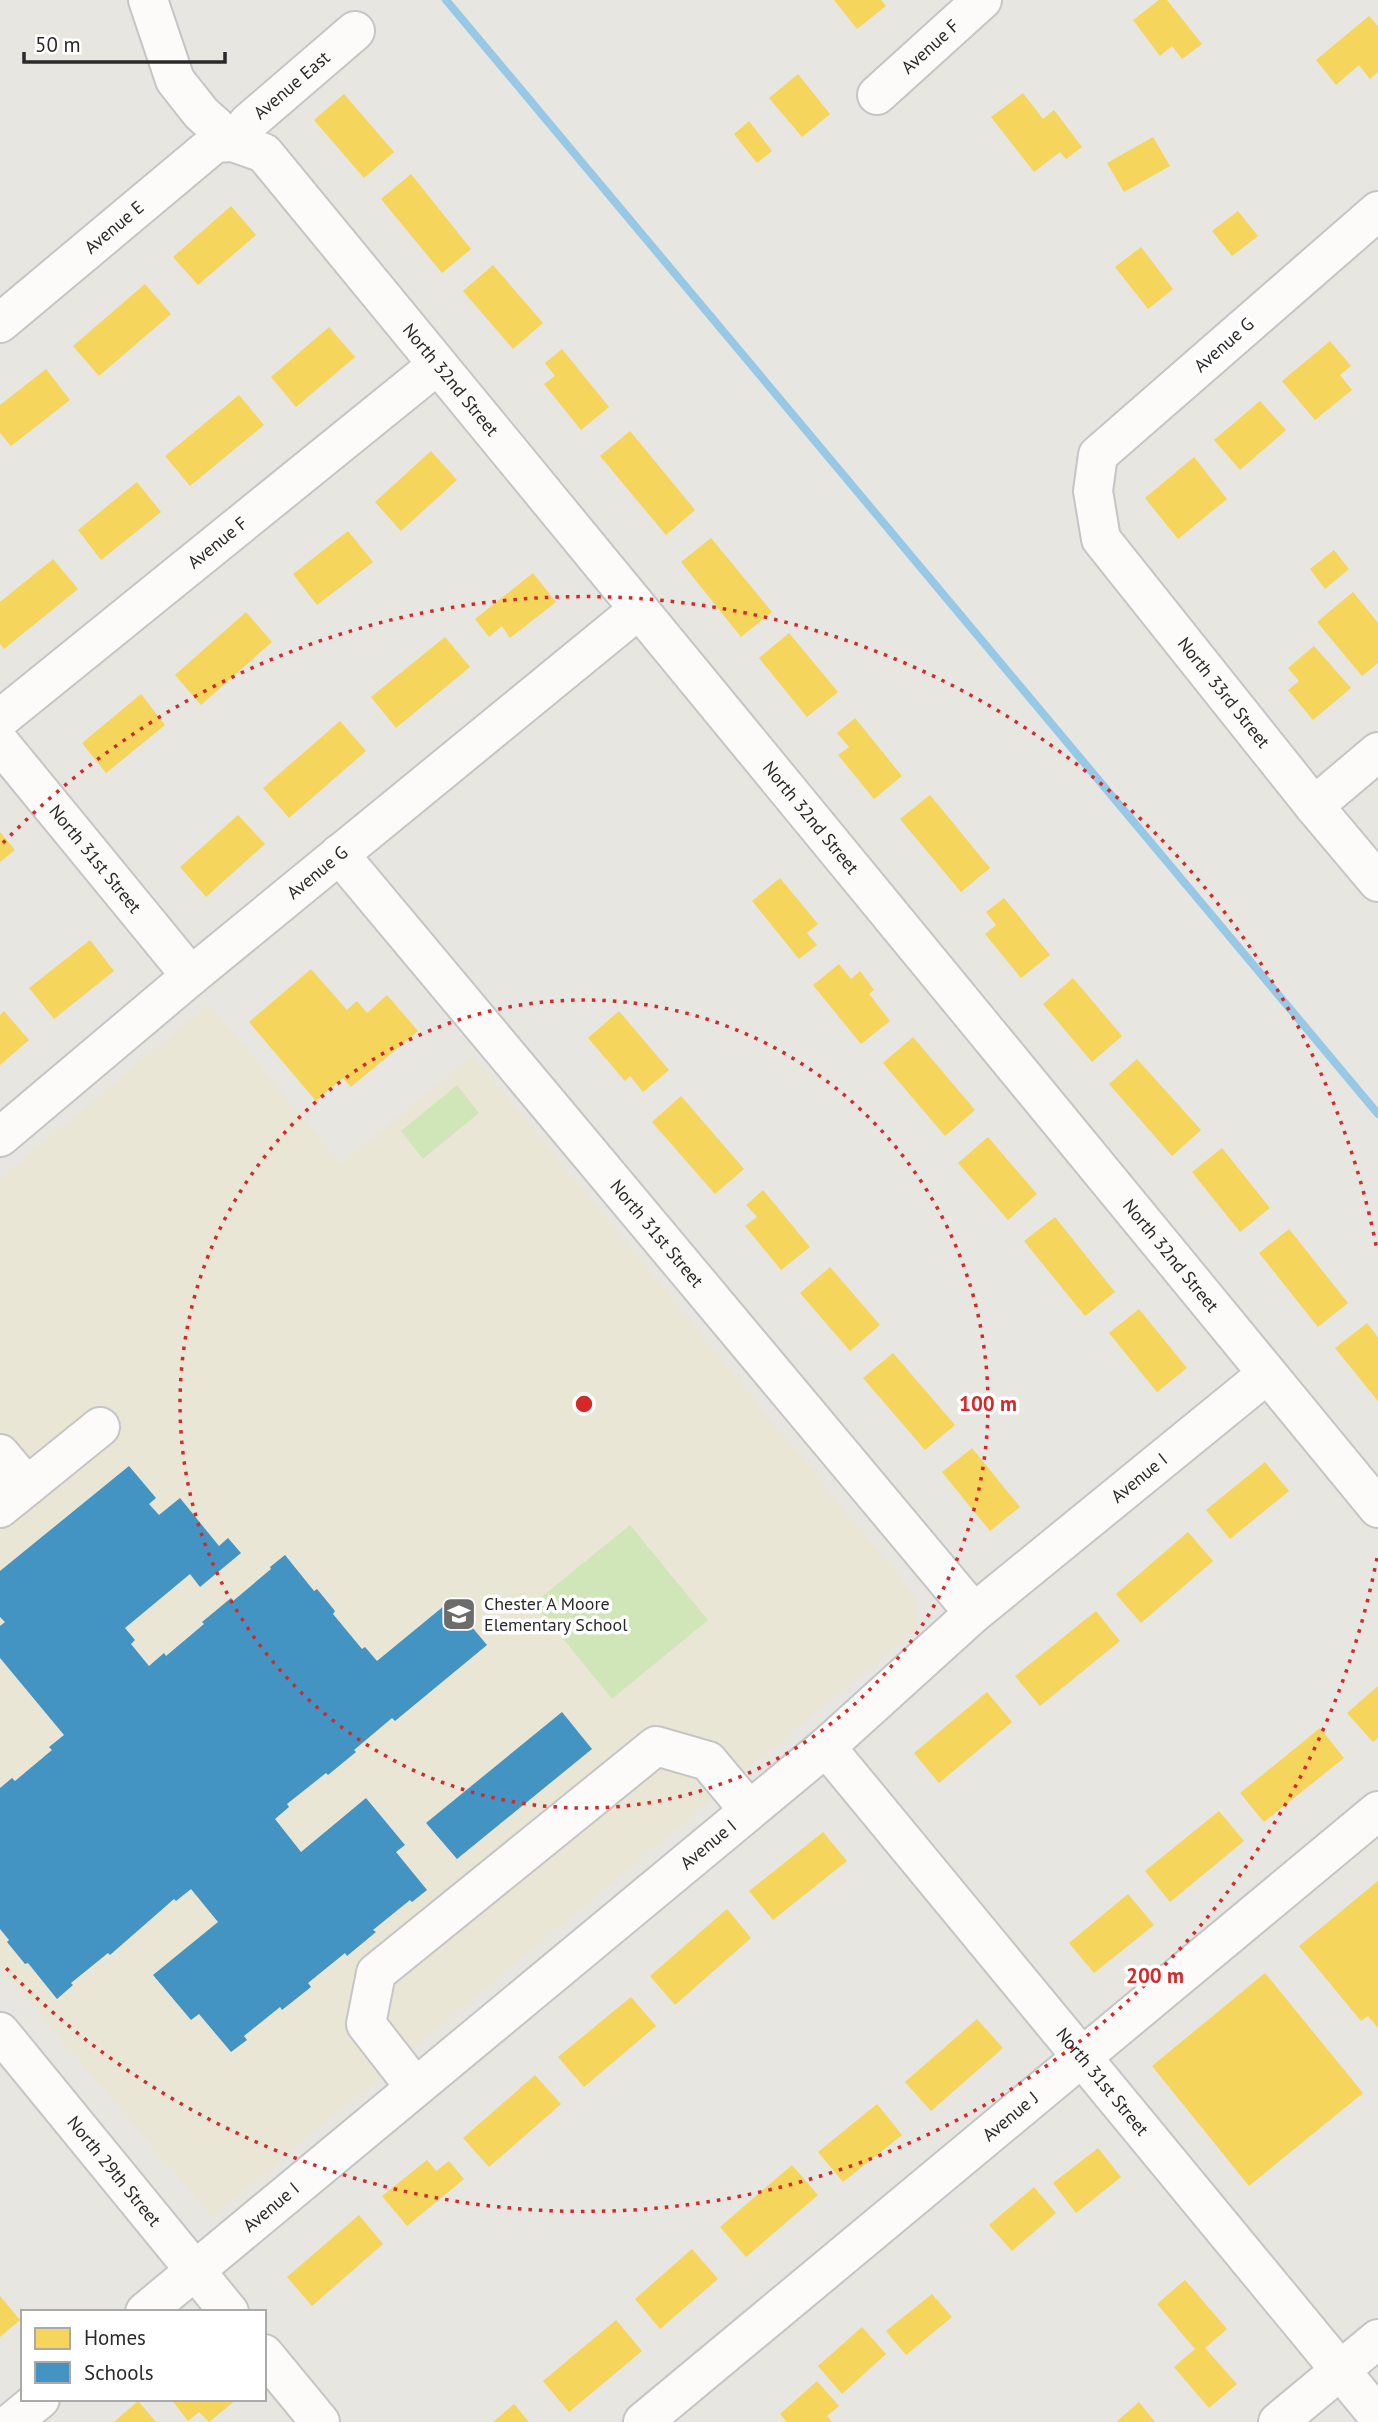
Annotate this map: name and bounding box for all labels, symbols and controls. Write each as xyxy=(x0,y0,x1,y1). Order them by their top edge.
street label: Avenue F xyxy=(896,14,964,78)
scale bar xyxy=(24,21,226,65)
text: 50 m xyxy=(35,31,81,58)
street label: Avenue East xyxy=(249,46,334,124)
street label: Avenue E xyxy=(79,195,148,258)
street label: Avenue G xyxy=(1189,312,1258,377)
street label: North 32nd Street xyxy=(398,318,504,441)
street label: Avenue F xyxy=(183,511,252,574)
street label: North 33rd Street xyxy=(1173,632,1275,753)
street label: North 32nd Street xyxy=(758,756,864,879)
street label: North 31st Street xyxy=(44,800,147,918)
street label: Avenue G xyxy=(282,840,352,904)
street label: North 31st Street xyxy=(605,1175,709,1292)
street label: North 32nd Street xyxy=(1118,1194,1224,1317)
text: 100 m xyxy=(959,1390,1017,1417)
centre of rings xyxy=(572,1392,596,1416)
street label: Avenue I xyxy=(1106,1448,1172,1508)
place label: Chester A Moore Elementary School xyxy=(484,1592,628,1636)
school or university icon: Chester A Moore Elementary School xyxy=(440,1595,478,1633)
street label: Avenue I xyxy=(675,1814,741,1874)
text: 200 m xyxy=(1126,1962,1184,1989)
street label: North 31st Street xyxy=(1051,2023,1154,2140)
street label: Avenue J xyxy=(977,2086,1043,2146)
street label: North 29th Street xyxy=(62,2111,166,2231)
street label: Avenue I xyxy=(238,2177,304,2237)
legend xyxy=(21,2310,266,2401)
text: Homes xyxy=(84,2324,146,2351)
text: Schools xyxy=(84,2359,154,2386)

